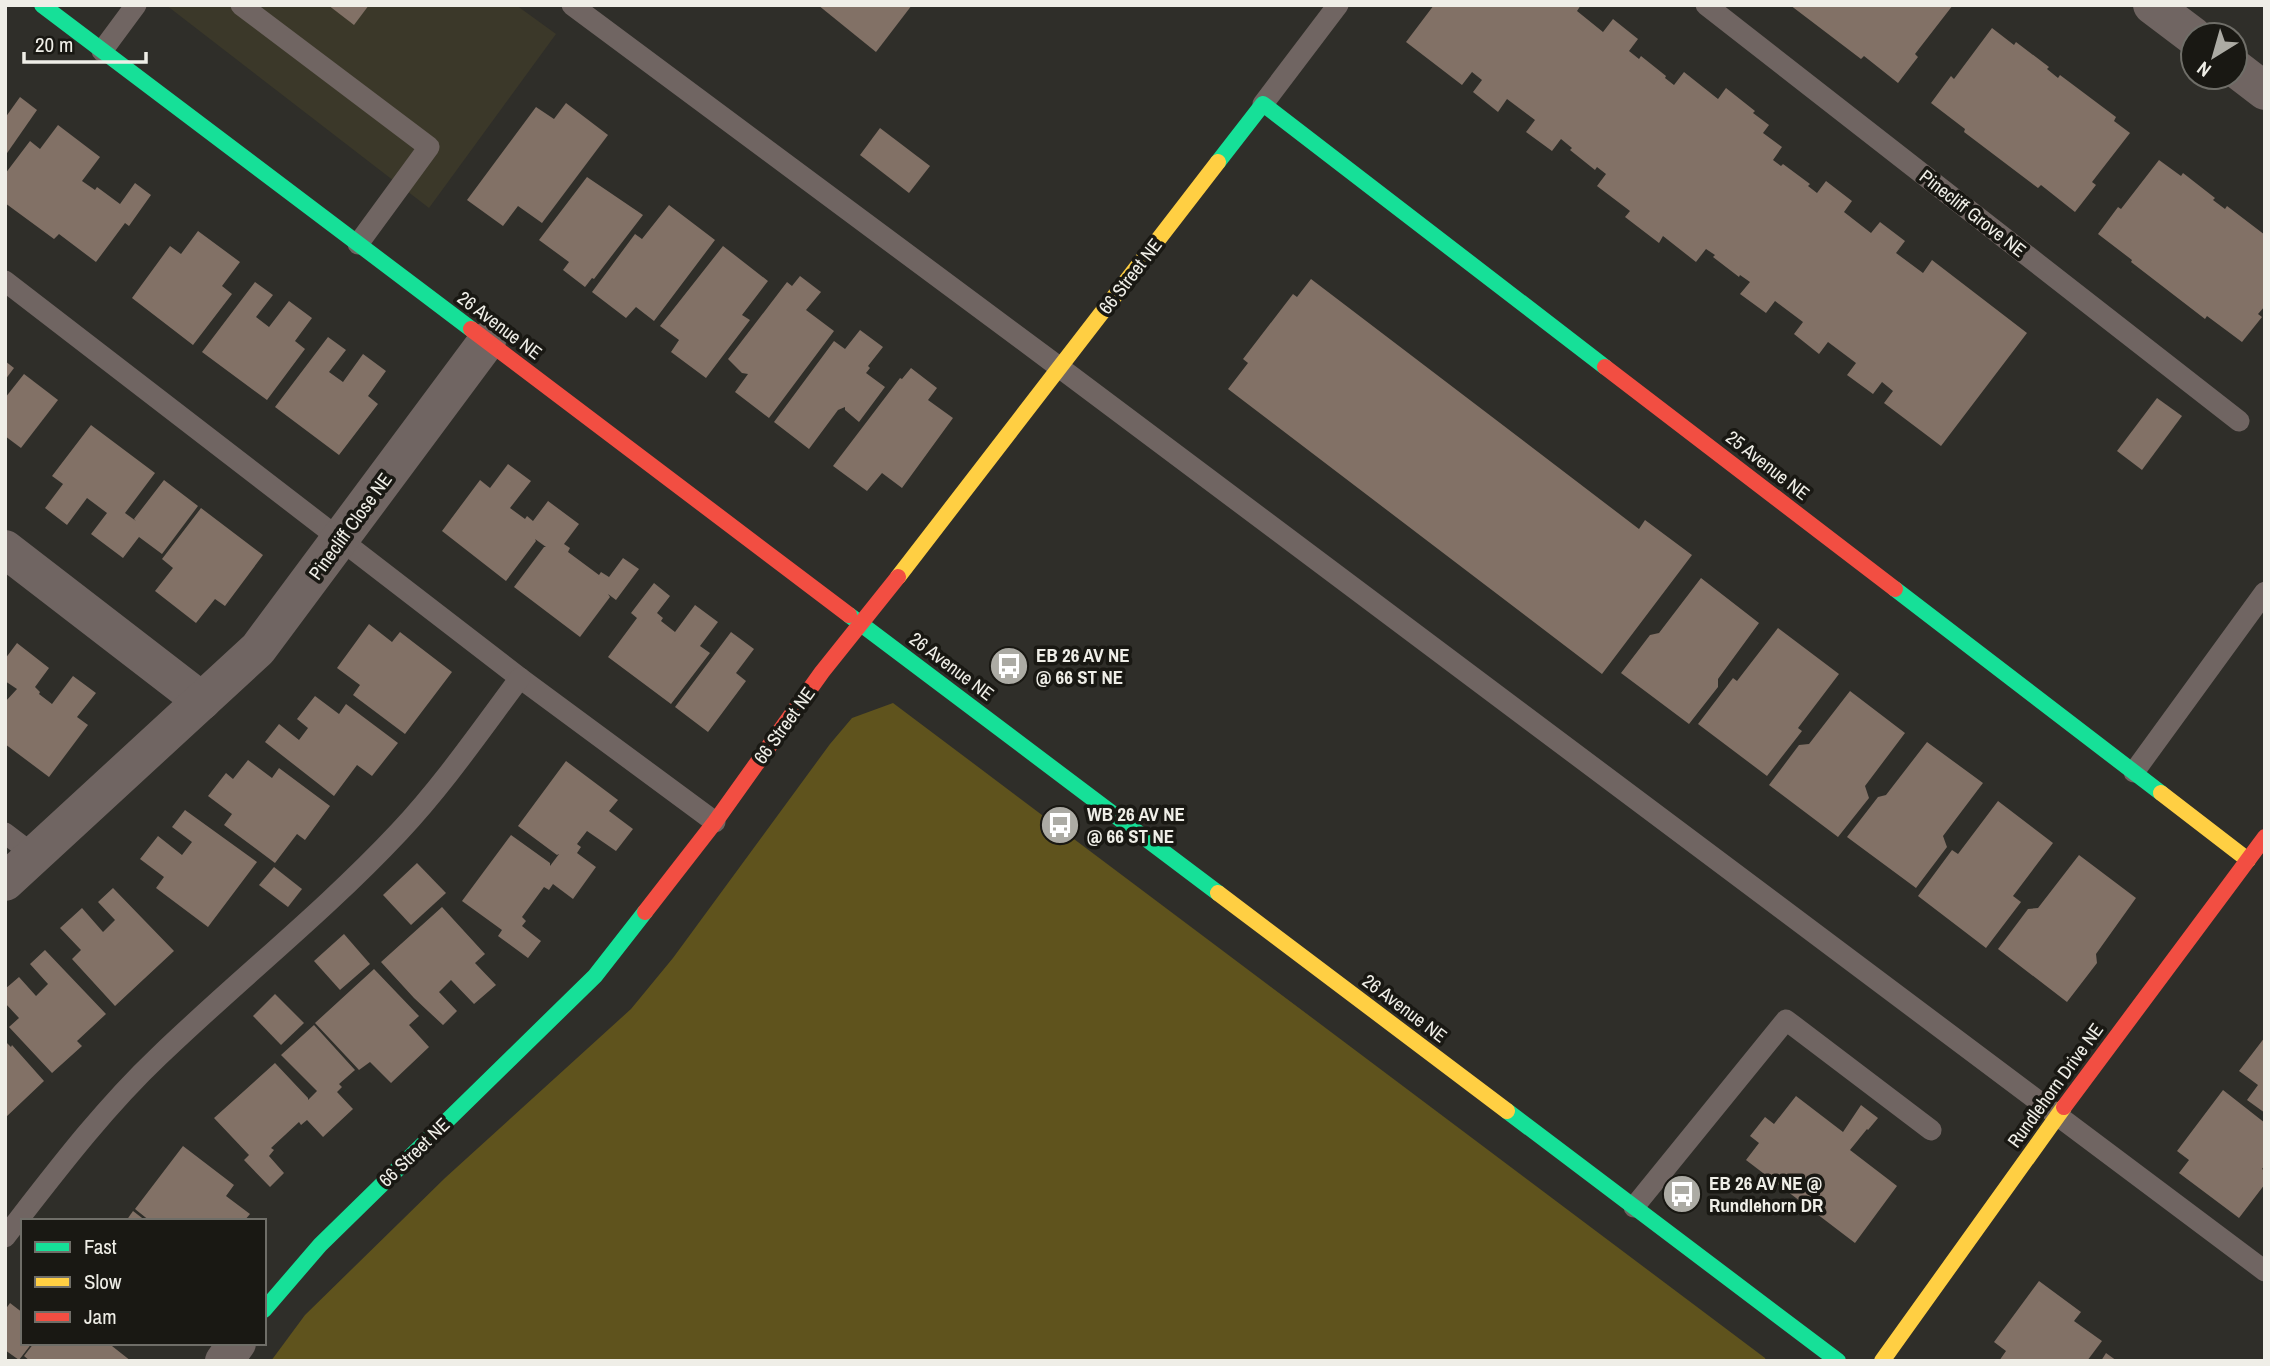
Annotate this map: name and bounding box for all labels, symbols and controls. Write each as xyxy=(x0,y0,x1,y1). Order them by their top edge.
scale bar xyxy=(24,21,147,65)
north arrow xyxy=(2179,21,2249,91)
text: 20 m xyxy=(35,30,73,59)
text: N xyxy=(2191,56,2216,83)
street label: Pinecliff Grove NE xyxy=(1914,163,2032,263)
street label: 66 Street NE xyxy=(1092,233,1168,319)
street label: 26 Avenue NE xyxy=(453,285,547,365)
street label: 25 Avenue NE xyxy=(1721,424,1815,506)
street label: Pinecliff Close NE xyxy=(302,467,398,585)
street label: 26 Avenue NE xyxy=(905,626,999,706)
place label: EB 26 AV NE @ 66 ST NE xyxy=(1036,642,1130,690)
bus stop icon: EB 26 AV NE @ 66 ST NE xyxy=(988,645,1030,687)
street label: 66 Street NE xyxy=(747,681,821,769)
place label: WB 26 AV NE @ 66 ST NE xyxy=(1087,801,1185,849)
bus stop icon: WB 26 AV NE @ 66 ST NE xyxy=(1039,804,1081,846)
street label: 26 Avenue NE xyxy=(1358,968,1452,1048)
street label: Rundlehorn Drive NE xyxy=(2001,1017,2109,1153)
street label: 66 Street NE xyxy=(373,1112,455,1192)
place label: EB 26 AV NE @ Rundlehorn DR xyxy=(1709,1170,1823,1218)
bus stop icon: EB 26 AV NE @ Rundlehorn DR xyxy=(1661,1173,1703,1215)
legend xyxy=(21,1219,266,1345)
text: Fast xyxy=(84,1232,117,1261)
text: Slow xyxy=(84,1267,122,1296)
text: Jam xyxy=(84,1302,117,1331)

